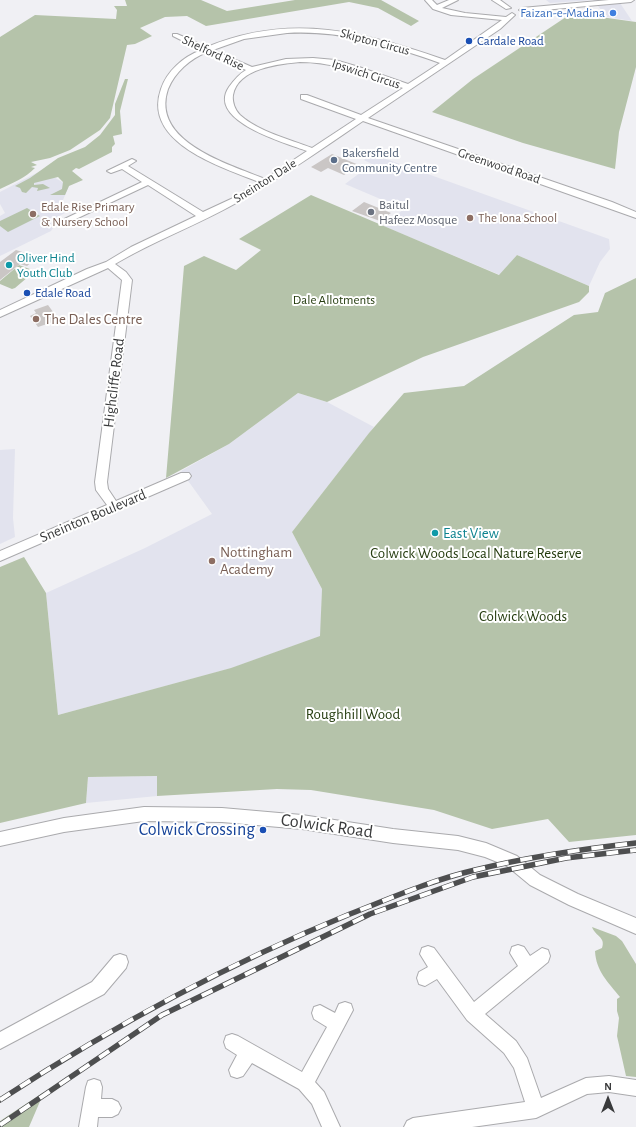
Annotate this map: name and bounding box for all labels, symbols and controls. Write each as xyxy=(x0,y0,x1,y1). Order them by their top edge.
place label: Faizan-e-Madina xyxy=(520,5,605,21)
marker: Faizan-e-Madina xyxy=(608,8,618,18)
street label: Skipton Circus xyxy=(339,25,411,59)
street label: Shelford Rise xyxy=(180,32,246,74)
place label: Cardale Road xyxy=(477,33,544,49)
marker: Cardale Road xyxy=(464,36,474,46)
street label: Ipswich Circus xyxy=(330,56,402,92)
place label: Bakersfield Community Centre xyxy=(342,145,437,176)
street label: Greenwood Road xyxy=(456,145,542,187)
marker: Bakersfield Community Centre xyxy=(329,155,339,165)
street label: Sneinton Dale xyxy=(231,156,299,206)
place label: Baitul Hafeez Mosque xyxy=(379,197,457,228)
place label: Edale Rise Primary & Nursery School xyxy=(41,199,134,230)
marker: Baitul Hafeez Mosque xyxy=(366,207,376,217)
marker: Edale Rise Primary & Nursery School xyxy=(28,209,38,219)
place label: The Iona School xyxy=(478,210,557,226)
marker: The Iona School xyxy=(465,213,475,223)
place label: Oliver Hind Youth Club xyxy=(17,250,75,281)
marker: Oliver Hind Youth Club xyxy=(4,260,14,270)
place label: Edale Road xyxy=(35,285,91,301)
marker: Edale Road xyxy=(22,288,32,298)
park label: Dale Allotments xyxy=(293,292,375,308)
place label: The Dales Centre xyxy=(44,310,142,328)
marker: The Dales Centre xyxy=(31,314,41,324)
street label: Highcliffe Road xyxy=(100,337,128,429)
street label: Sneinton Boulevard xyxy=(37,485,149,547)
place label: East View xyxy=(443,524,499,542)
marker: East View xyxy=(430,528,440,538)
place label: Nottingham Academy xyxy=(220,543,292,578)
park label: Colwick Woods Local Nature Reserve xyxy=(370,544,582,562)
marker: Nottingham Academy xyxy=(207,556,217,566)
park label: Colwick Woods xyxy=(479,607,567,625)
park label: Roughhill Wood xyxy=(306,705,400,723)
street label: Colwick Road xyxy=(280,809,374,843)
place label: Colwick Crossing xyxy=(139,819,255,841)
marker: Colwick Crossing xyxy=(258,825,268,835)
north arrow xyxy=(588,1079,628,1119)
text: N xyxy=(604,1081,612,1092)

